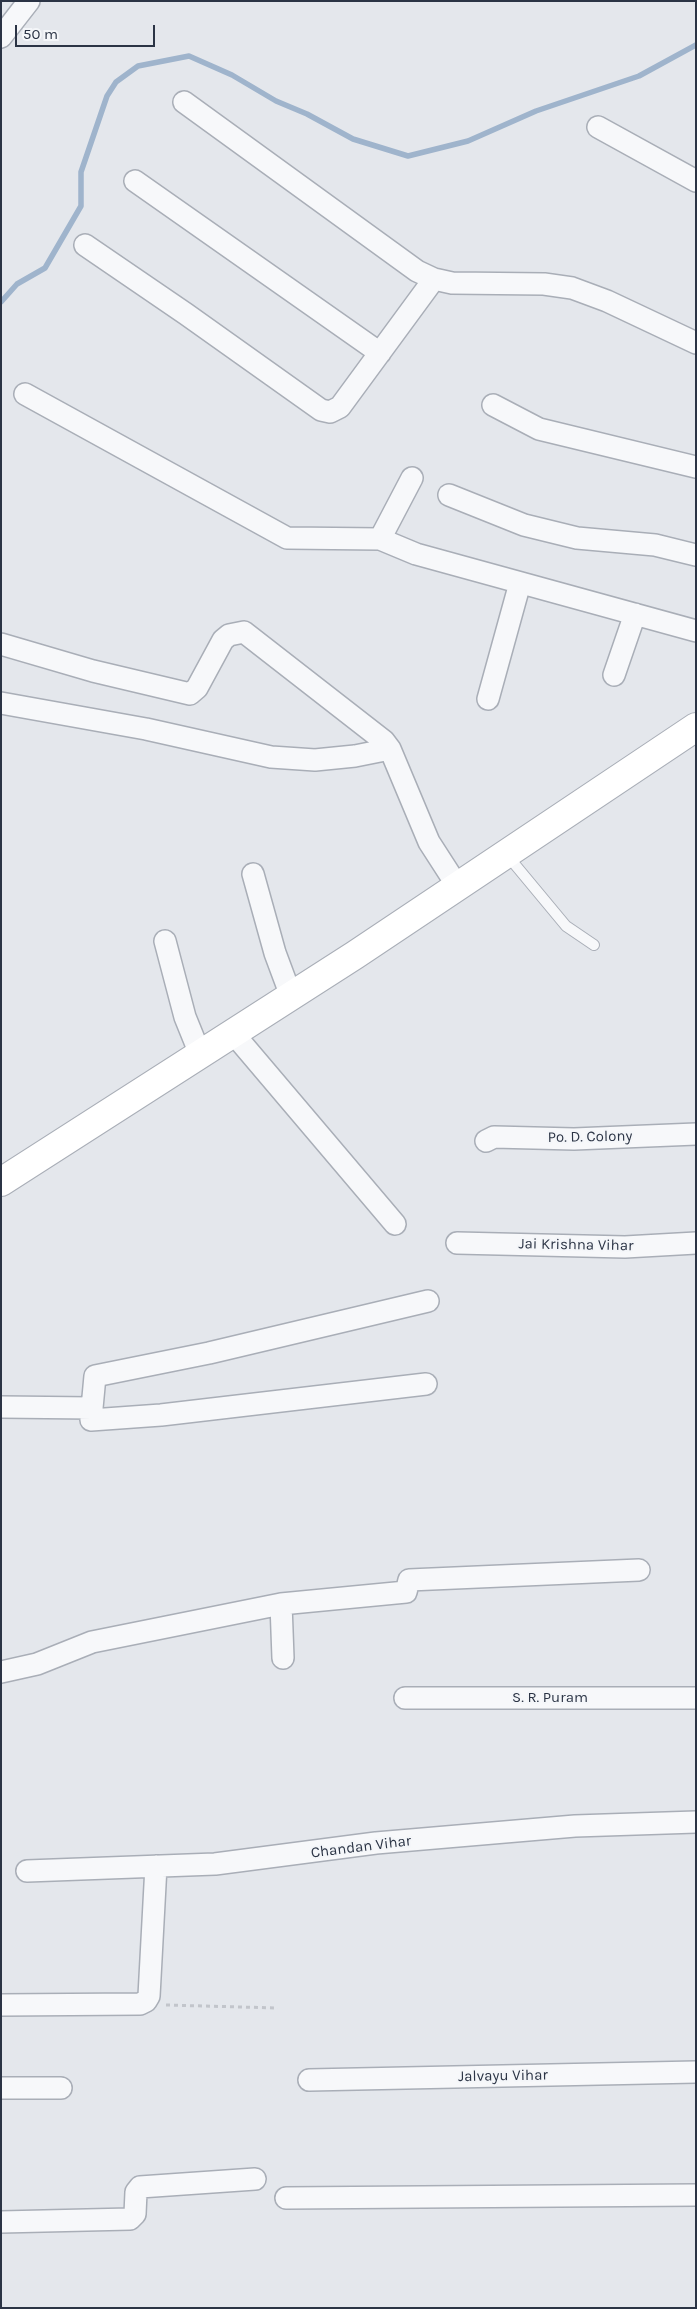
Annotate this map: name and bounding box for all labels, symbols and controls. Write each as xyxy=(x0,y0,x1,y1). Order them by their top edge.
scale bar xyxy=(18,15,158,47)
text: 50 m xyxy=(23,25,58,43)
street label: Po. D. Colony xyxy=(547,1127,633,1147)
street label: Jai Krishna Vihar xyxy=(518,1235,634,1255)
street label: S. R. Puram xyxy=(512,1689,588,1707)
street label: Chandan Vihar xyxy=(310,1832,412,1862)
street label: Jalvayu Vihar xyxy=(458,2066,548,2086)

